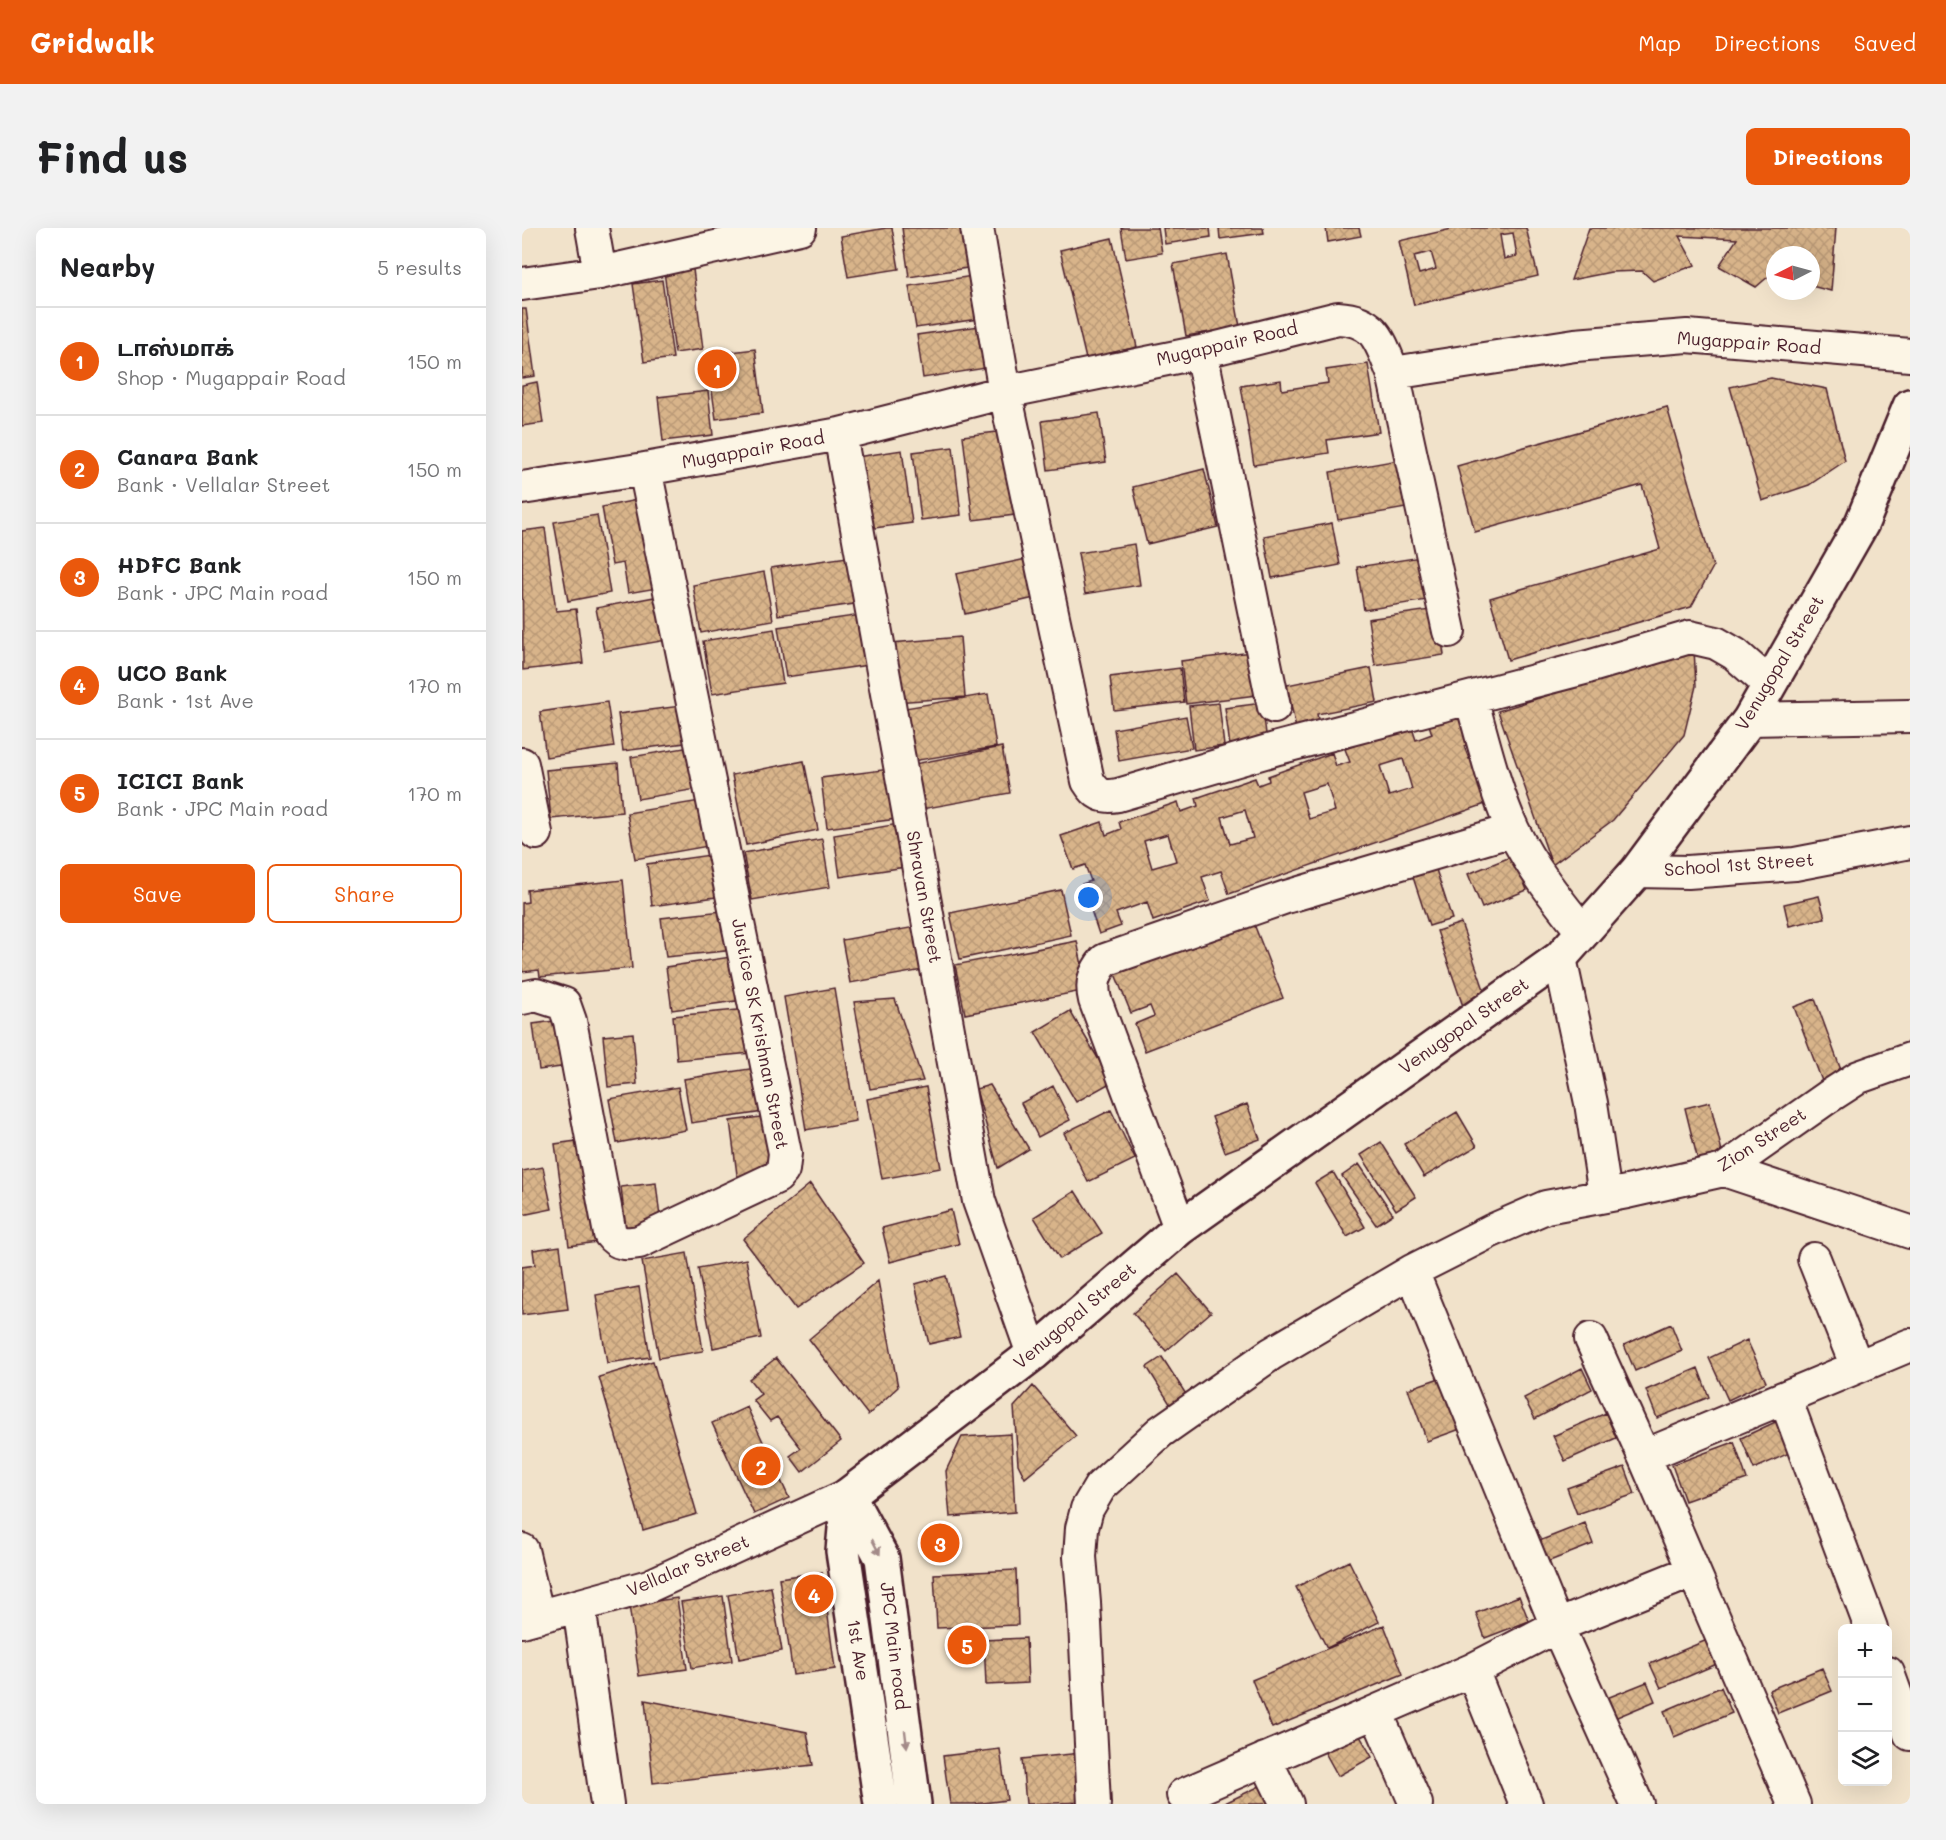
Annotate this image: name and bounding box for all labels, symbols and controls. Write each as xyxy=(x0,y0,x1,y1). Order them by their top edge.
text: Gridwalk xyxy=(30,24,155,60)
text: Map xyxy=(1638,29,1681,56)
text: Directions xyxy=(1714,29,1821,56)
text: Saved xyxy=(1854,29,1916,56)
button: Directions xyxy=(1746,128,1910,185)
text: Find us xyxy=(36,129,188,184)
north arrow xyxy=(1766,246,1820,300)
text: Nearby xyxy=(60,250,155,284)
text: 5 results xyxy=(377,254,462,280)
street label: Mugappair Road xyxy=(1154,315,1300,371)
street label: Mugappair Road xyxy=(1676,325,1822,359)
text: டாஸ்மாக் xyxy=(117,333,234,362)
pin: 1 xyxy=(698,346,736,392)
text: 1 xyxy=(75,348,84,374)
text: 150 m xyxy=(407,348,462,374)
text: Shop · Mugappair Road xyxy=(117,364,346,390)
street label: Mugappair Road xyxy=(680,425,826,473)
text: Canara Bank xyxy=(117,442,259,471)
text: 2 xyxy=(74,456,85,482)
text: 150 m xyxy=(407,456,462,482)
text: Bank · Vellalar Street xyxy=(117,471,330,497)
text: HDFC Bank xyxy=(117,550,242,579)
text: 3 xyxy=(74,564,86,590)
text: 150 m xyxy=(407,564,462,590)
text: Bank · JPC Main road xyxy=(117,579,328,605)
street label: Venugopal Street xyxy=(1729,590,1829,734)
text: UCO Bank xyxy=(117,658,227,687)
text: 4 xyxy=(73,672,86,698)
text: 170 m xyxy=(407,672,462,698)
text: Bank · 1st Ave xyxy=(117,687,254,713)
text: ICICI Bank xyxy=(117,766,244,795)
text: 5 xyxy=(74,780,85,806)
text: 170 m xyxy=(407,780,462,806)
text: Bank · JPC Main road xyxy=(117,795,328,821)
street label: Shravan Street xyxy=(902,829,948,965)
street label: School 1st Street xyxy=(1663,847,1815,881)
button: Save xyxy=(60,864,255,923)
button: Share xyxy=(267,864,462,923)
your location xyxy=(1074,883,1103,912)
street label: Justice SK Krishnan Street xyxy=(727,916,795,1151)
street label: Venugopal Street xyxy=(1394,971,1533,1079)
street label: Zion Street xyxy=(1712,1102,1810,1177)
street label: Venugopal Street xyxy=(1008,1257,1141,1374)
pin: 2 xyxy=(742,1444,780,1488)
pin: 3 xyxy=(920,1520,960,1566)
street label: Vellalar Street xyxy=(623,1528,752,1602)
one-way arrow xyxy=(871,1538,881,1555)
pin: 4 xyxy=(794,1572,834,1616)
street label: JPC Main road xyxy=(875,1581,915,1711)
street label: 1st Ave xyxy=(842,1617,876,1682)
pin: 5 xyxy=(948,1622,986,1668)
map controls xyxy=(1838,1624,1892,1786)
button: + xyxy=(1838,1624,1892,1678)
button: − xyxy=(1838,1678,1892,1732)
one-way arrow xyxy=(901,1729,910,1748)
button: layers xyxy=(1838,1732,1892,1786)

